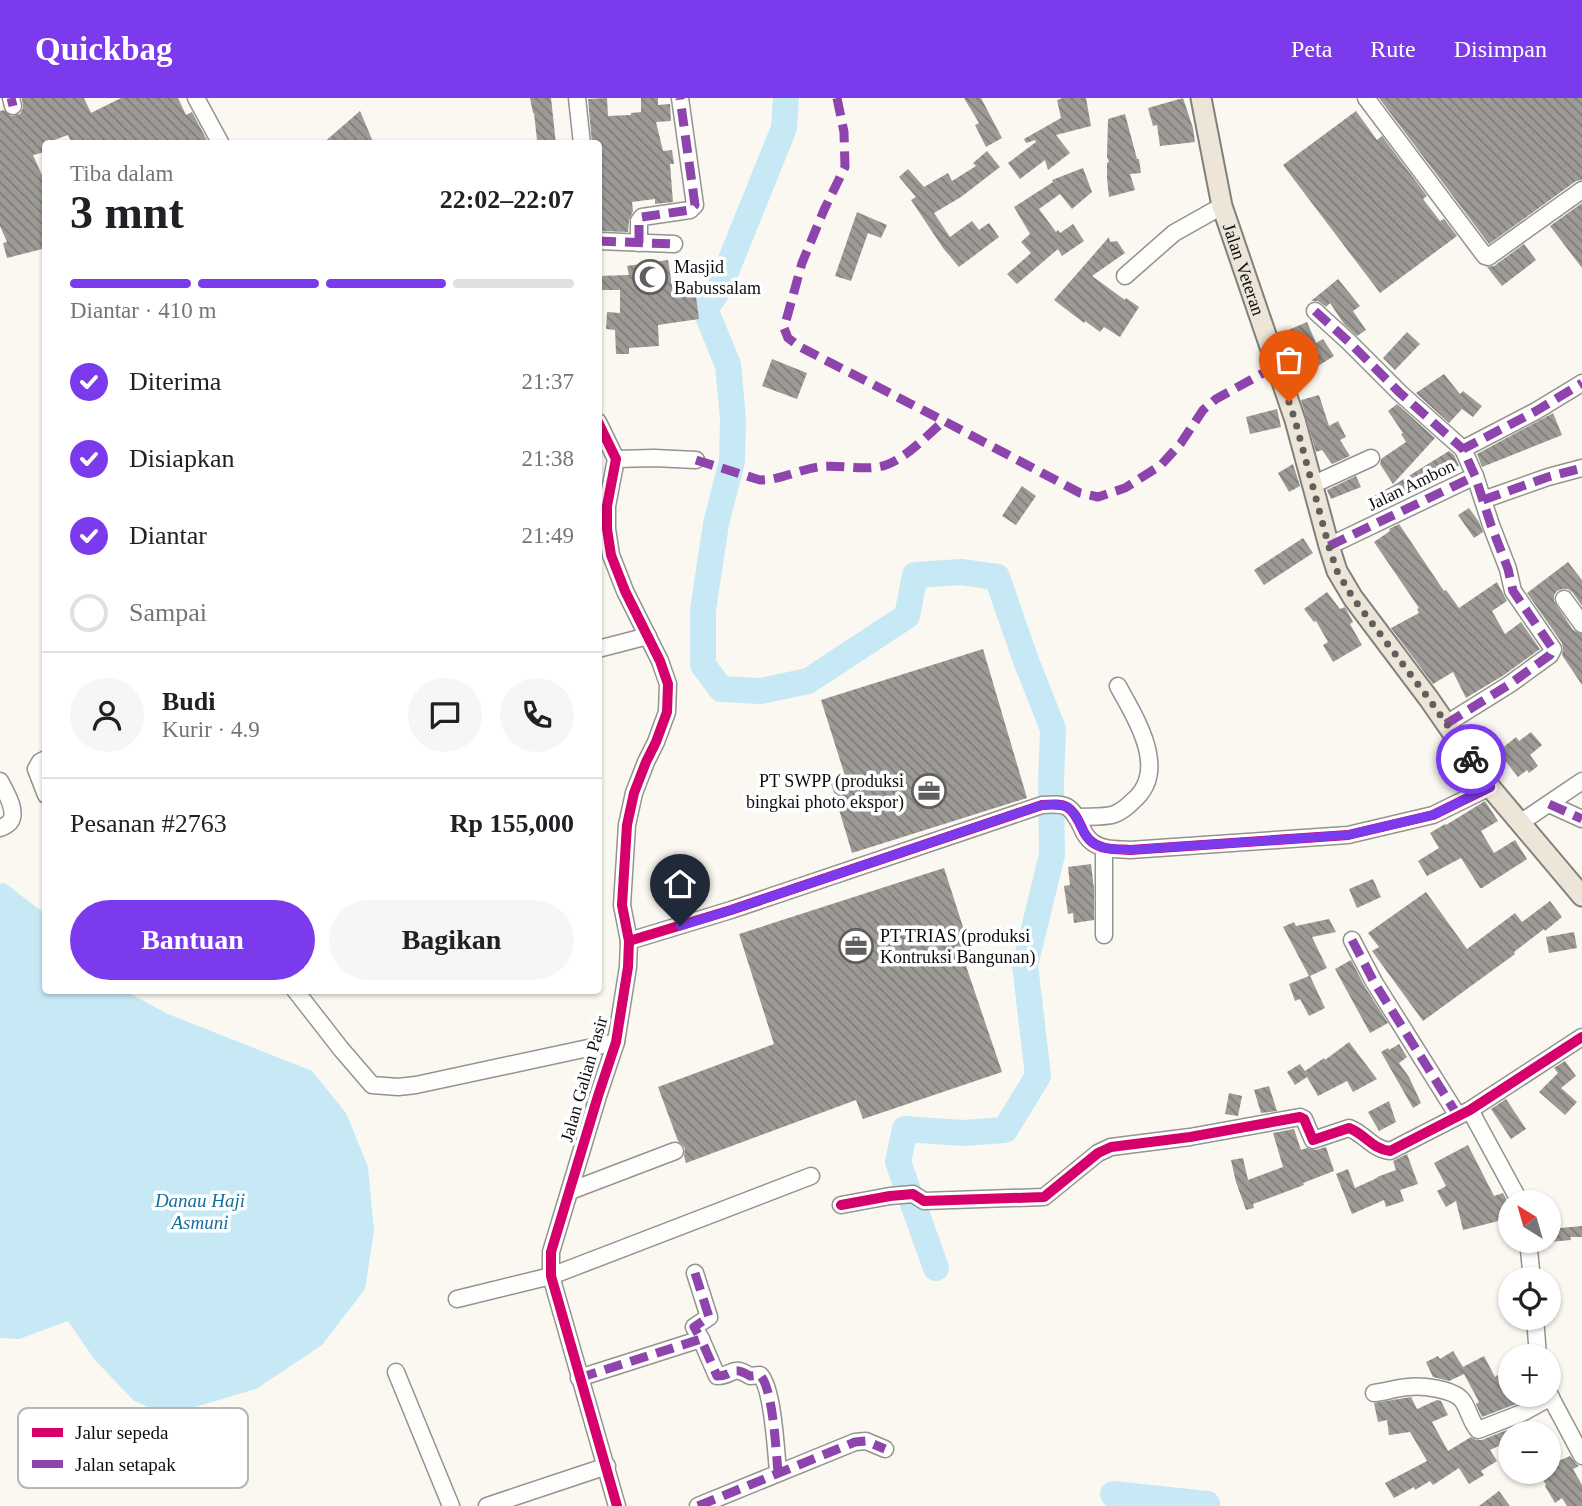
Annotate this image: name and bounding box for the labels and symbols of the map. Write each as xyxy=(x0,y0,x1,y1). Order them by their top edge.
street label: Jalan Veteran xyxy=(1219,221,1269,318)
place label: Masjid Babussalam xyxy=(674,257,761,298)
mosque icon: Masjid Babussalam xyxy=(631,258,669,296)
pin xyxy=(1259,330,1319,402)
street label: Jalan Ambon xyxy=(1364,455,1458,515)
courier xyxy=(1436,724,1506,794)
place label: PT SWPP (produksi bingkai photo ekspor) xyxy=(746,771,904,813)
office icon: PT SWPP (produksi bingkai photo ekspor) xyxy=(910,772,948,810)
pin xyxy=(650,854,710,926)
place label: PT TRIAS (produksi Kontruksi Bangunan) xyxy=(880,926,1035,968)
office icon: PT TRIAS (produksi Kontruksi Bangunan) xyxy=(837,927,875,965)
street label: Jalan Galian Pasir xyxy=(556,1014,612,1144)
water label: Danau Haji Asmuni xyxy=(154,1190,245,1233)
north arrow xyxy=(1498,1190,1561,1253)
legend xyxy=(18,1408,248,1488)
text: Jalur sepeda xyxy=(75,1422,169,1443)
text: Jalan setapak xyxy=(75,1454,176,1475)

